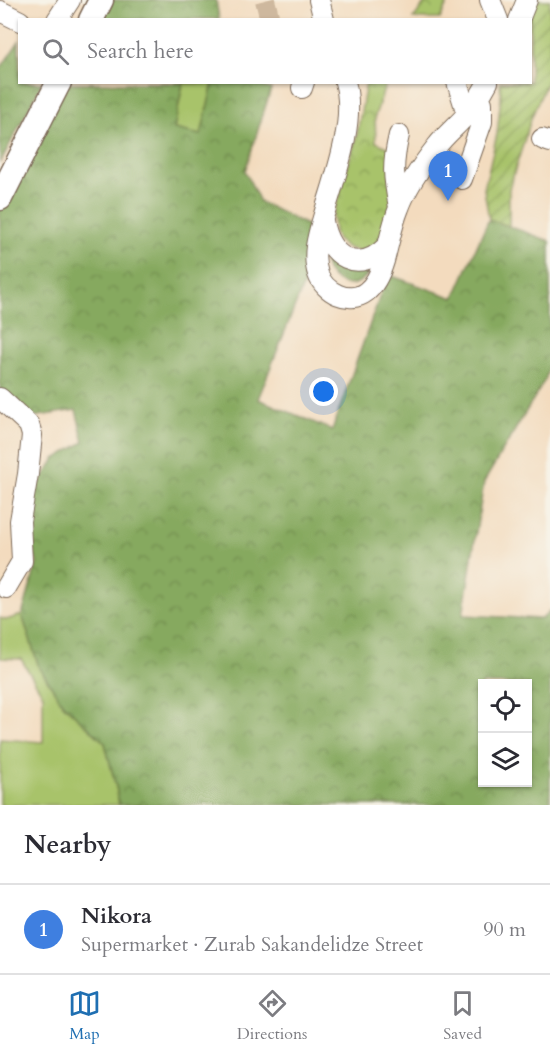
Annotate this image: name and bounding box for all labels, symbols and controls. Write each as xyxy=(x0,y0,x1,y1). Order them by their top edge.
search box xyxy=(18,18,532,84)
icon: search xyxy=(39,35,72,68)
text: Search here xyxy=(87,36,194,66)
pin: 1 xyxy=(428,152,468,201)
your location xyxy=(309,377,338,406)
map controls xyxy=(478,679,532,787)
button: locate xyxy=(478,679,532,733)
button: layers xyxy=(478,733,532,787)
text: Nearby xyxy=(24,827,112,862)
text: Nikora xyxy=(81,901,152,931)
text: 1 xyxy=(38,916,49,943)
text: 90 m xyxy=(483,916,526,943)
text: Supermarket · Zurab Sakandelidze Street xyxy=(81,931,423,958)
tab: Map xyxy=(68,987,101,1045)
tab: Directions xyxy=(237,987,307,1045)
tab: Saved xyxy=(443,987,482,1045)

